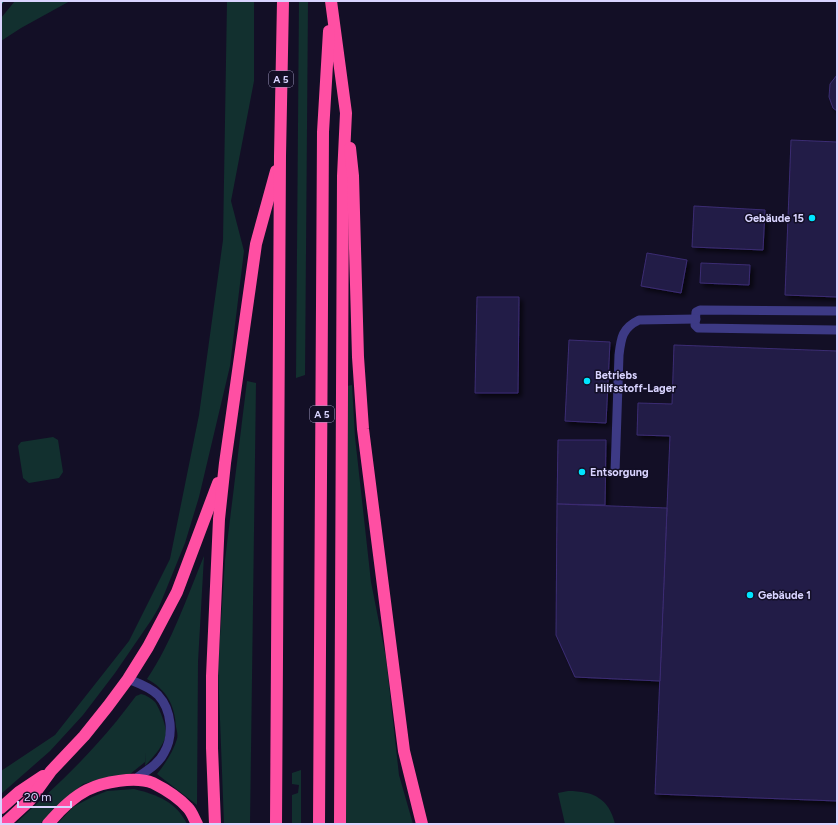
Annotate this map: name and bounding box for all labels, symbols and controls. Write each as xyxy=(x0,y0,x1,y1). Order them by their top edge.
road number: A 5 xyxy=(269,71,293,87)
place label: Gebäude 15 xyxy=(745,212,804,225)
marker: Gebäude 15 xyxy=(807,213,817,223)
place label: Betriebs Hilfsstoff-Lager xyxy=(595,369,677,395)
marker: Betriebs Hilfsstoff-Lager xyxy=(582,376,592,386)
road number: A 5 xyxy=(310,406,334,422)
place label: Entsorgung xyxy=(590,466,649,479)
marker: Entsorgung xyxy=(577,467,587,477)
place label: Gebäude 1 xyxy=(758,589,811,602)
marker: Gebäude 1 xyxy=(745,590,755,600)
scale bar xyxy=(18,783,71,809)
text: 20 m xyxy=(24,790,52,804)

